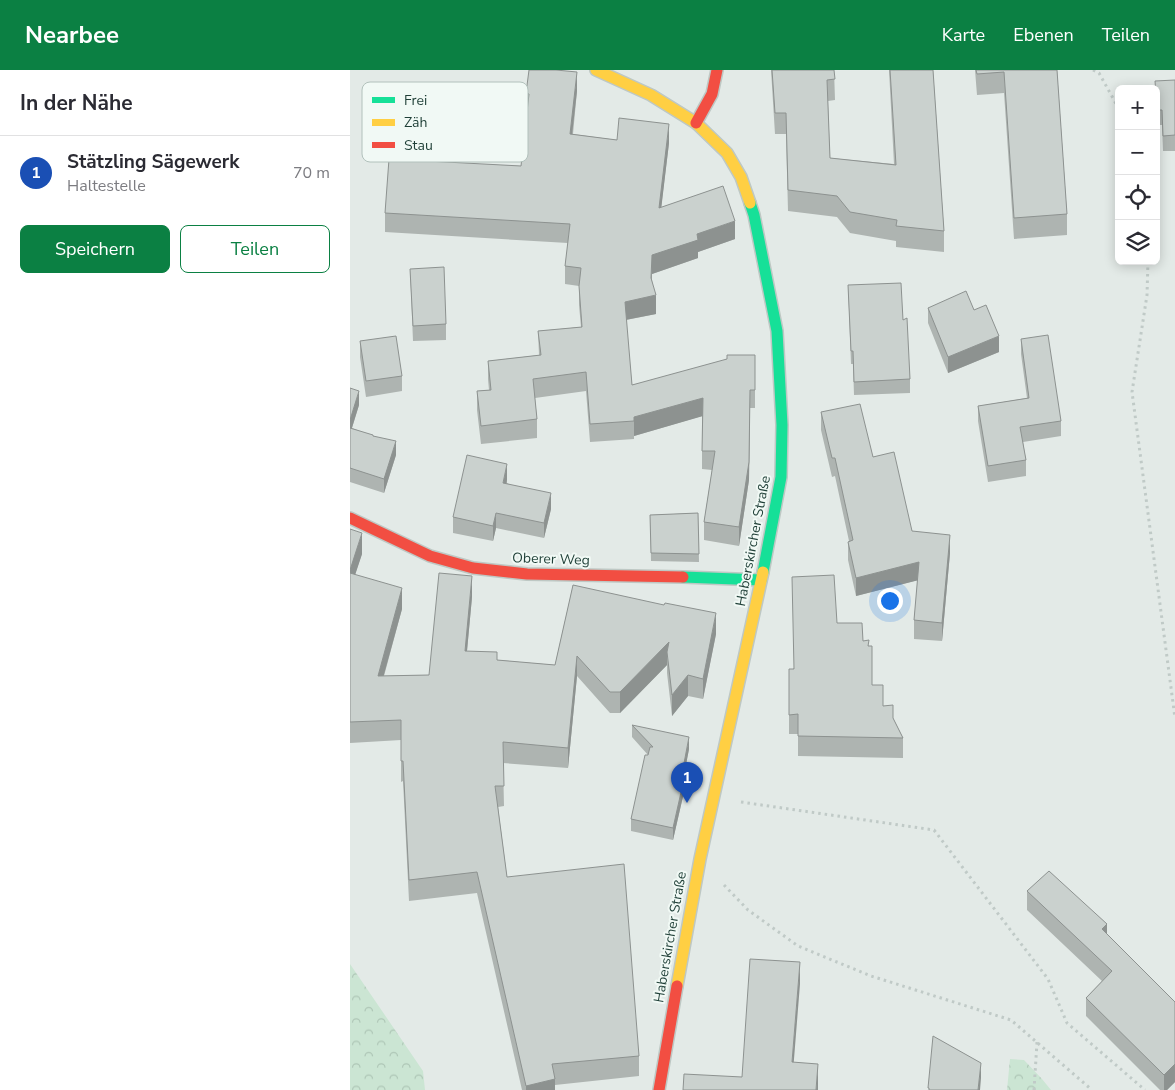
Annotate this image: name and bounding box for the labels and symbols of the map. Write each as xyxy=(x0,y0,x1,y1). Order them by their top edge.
legend xyxy=(362,82,528,162)
text: Frei xyxy=(404,91,427,110)
text: Zäh xyxy=(404,113,427,132)
text: Stau xyxy=(404,136,433,155)
street label: Haberskircher Straße xyxy=(731,474,775,608)
street label: Oberer Weg xyxy=(512,548,590,570)
your location xyxy=(877,588,903,614)
pin: 1 xyxy=(671,762,703,803)
street label: Haberskircher Straße xyxy=(649,870,691,1004)

